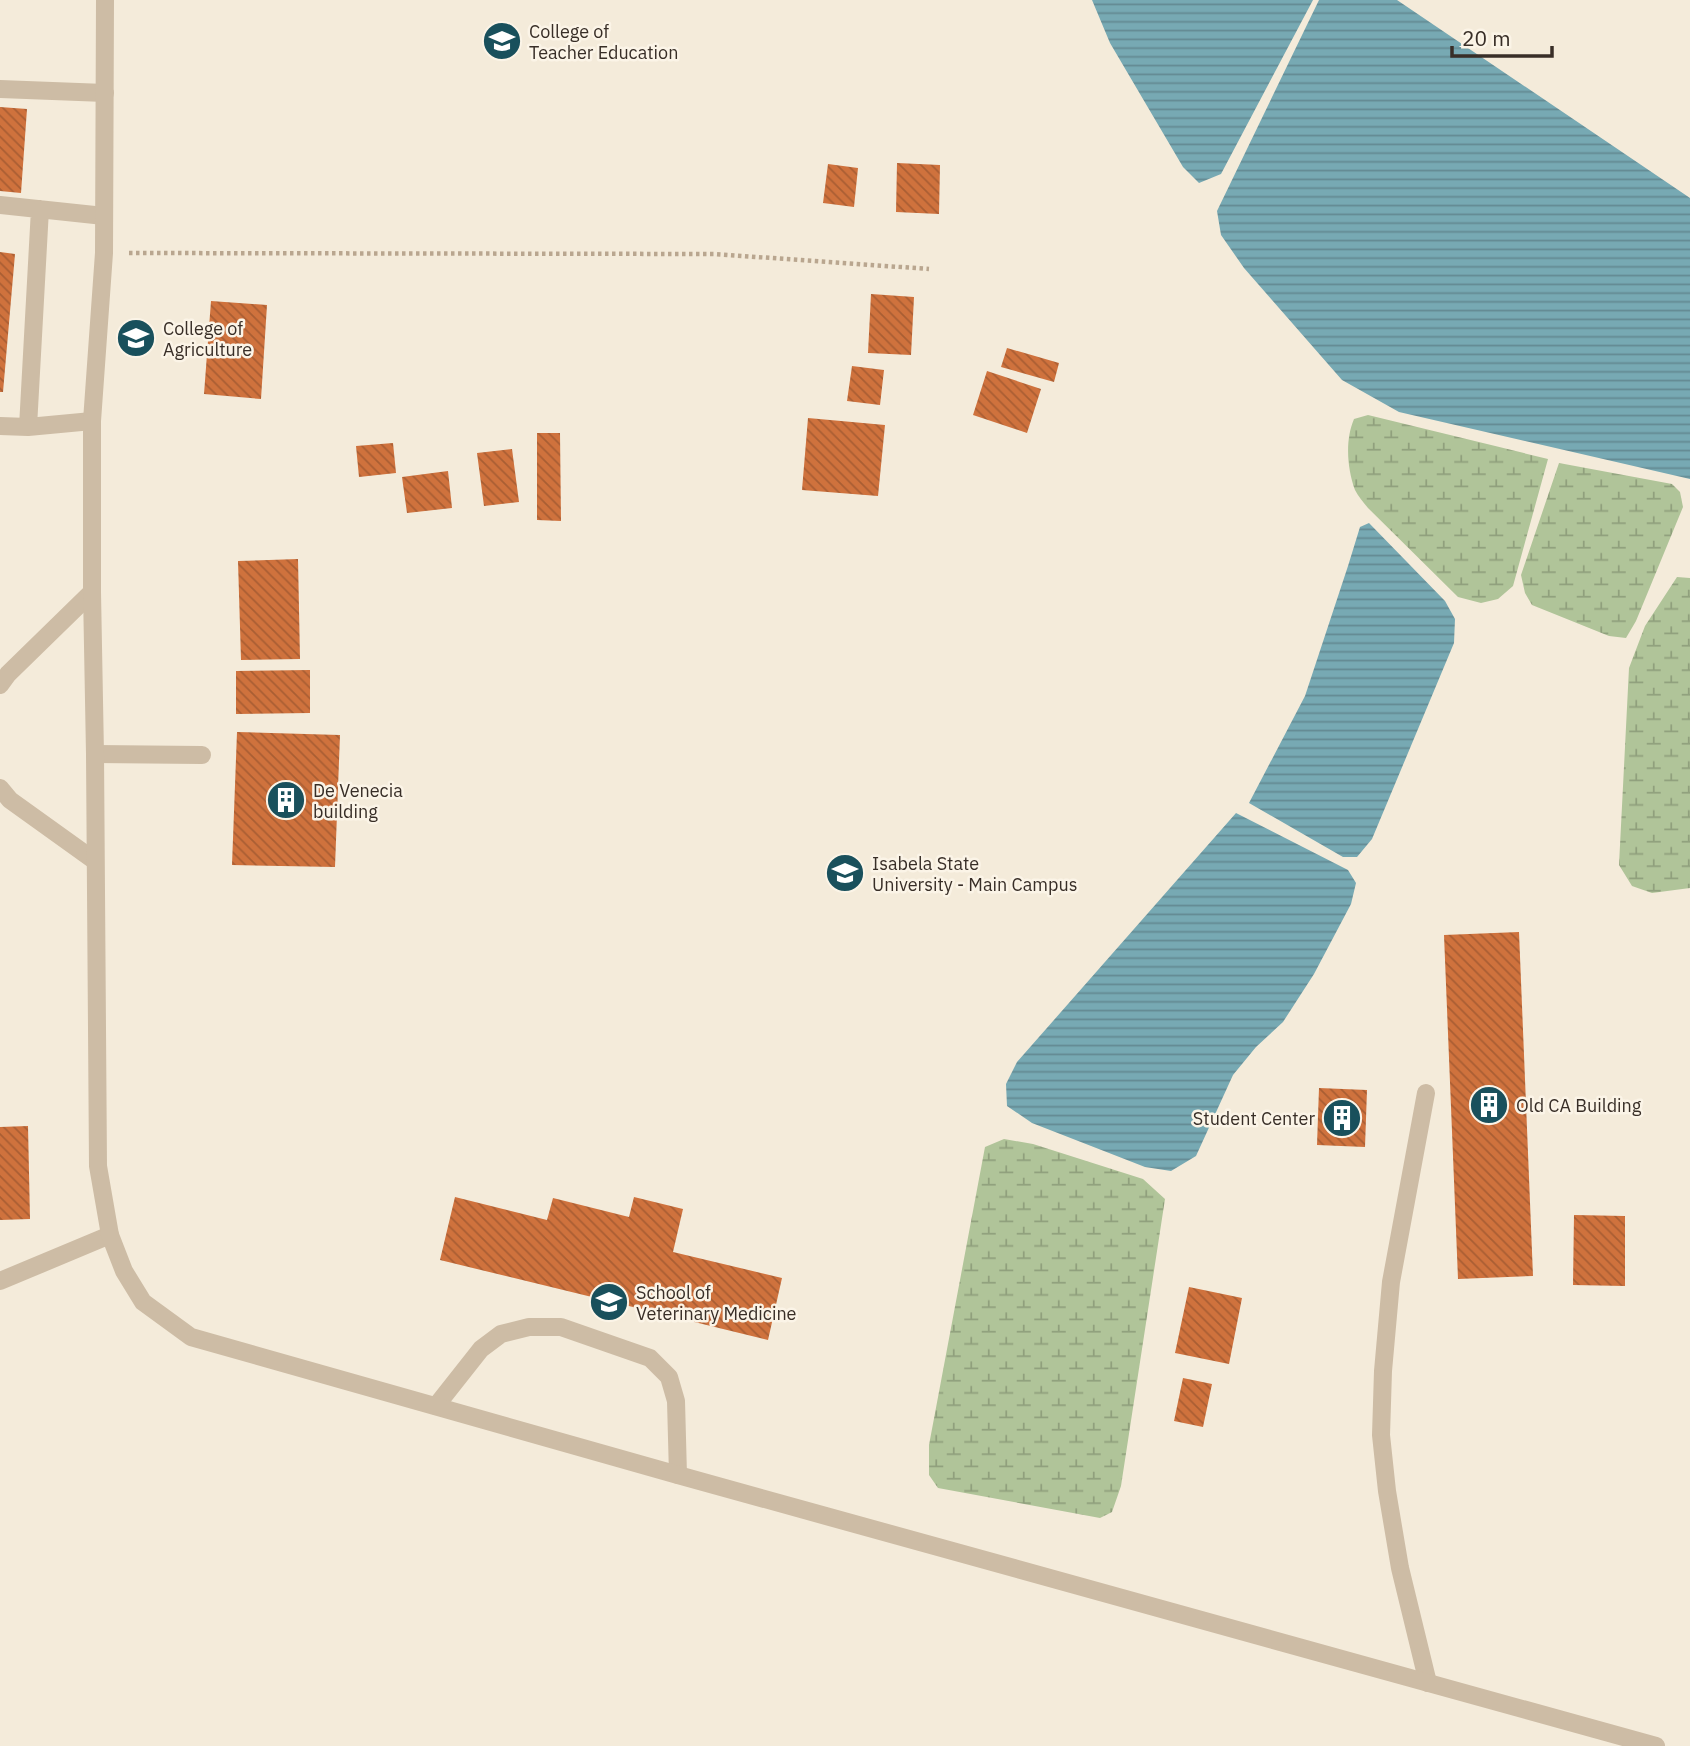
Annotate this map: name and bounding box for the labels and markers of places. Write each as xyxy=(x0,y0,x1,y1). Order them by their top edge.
school or university icon: College of Teacher Education xyxy=(481,20,523,62)
place label: College of Teacher Education xyxy=(529,20,678,64)
school or university icon: College of Agriculture xyxy=(115,317,157,359)
place label: College of Agriculture xyxy=(163,317,252,361)
building icon: De Venecia building xyxy=(265,779,307,821)
place label: De Venecia building xyxy=(313,779,403,823)
school or university icon: Isabela State University - Main Campus xyxy=(824,852,866,894)
place label: Isabela State University - Main Campus xyxy=(872,852,1078,896)
building icon: Old CA Building xyxy=(1468,1084,1510,1126)
place label: Old CA Building xyxy=(1516,1094,1642,1117)
building icon: Student Center xyxy=(1321,1097,1363,1139)
place label: Student Center xyxy=(1193,1107,1315,1130)
school or university icon: School of Veterinary Medicine xyxy=(588,1281,630,1323)
place label: School of Veterinary Medicine xyxy=(636,1281,797,1325)

